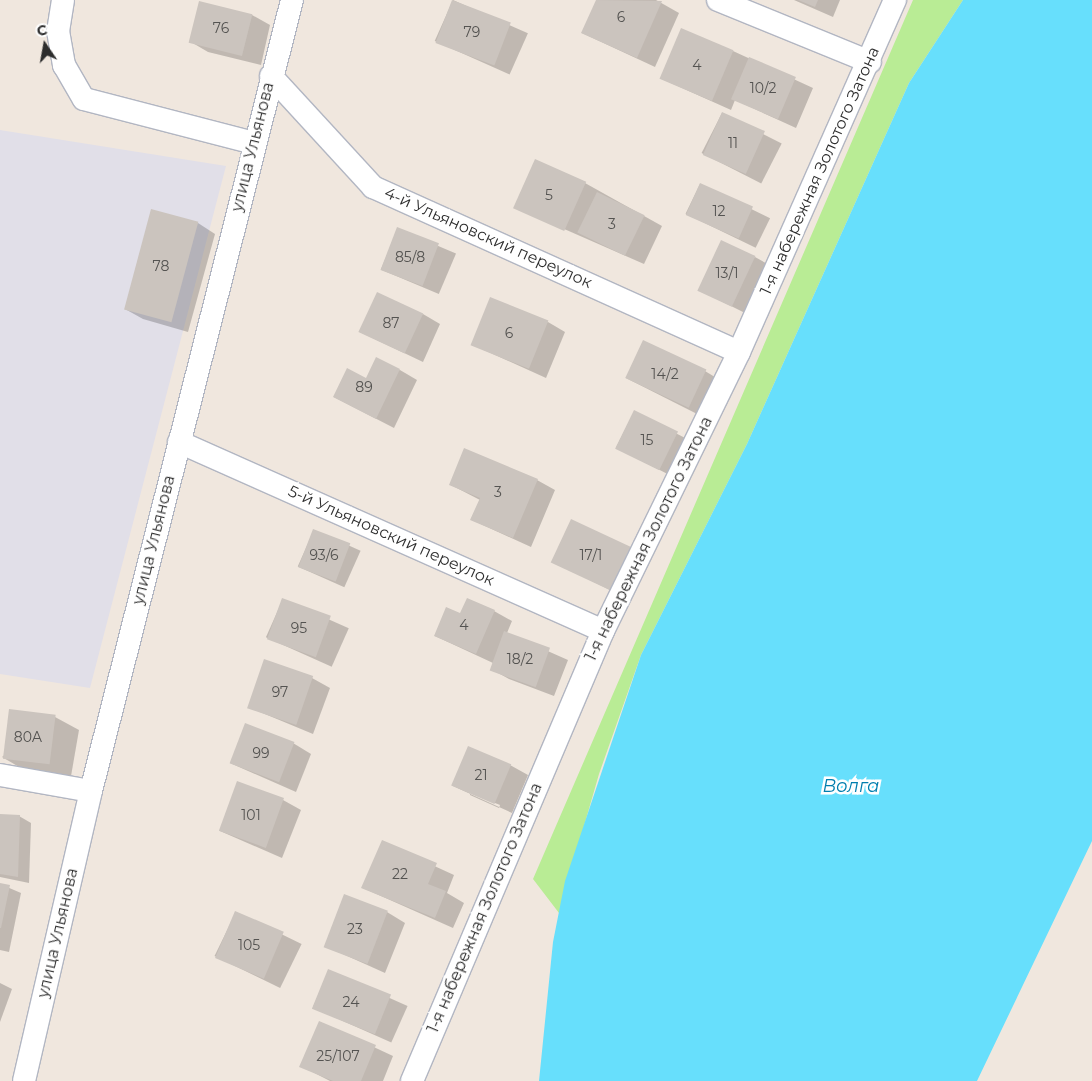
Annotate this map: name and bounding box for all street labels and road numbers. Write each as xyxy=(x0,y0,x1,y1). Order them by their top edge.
street label: 1-я набережная Золотого Затона xyxy=(756,44,884,298)
street label: улица Ульянова xyxy=(228,80,278,214)
street label: 4-й Ульяновский переулок xyxy=(381,183,595,293)
street label: 1-я набережная Золотого Затона xyxy=(581,414,717,664)
street label: улица Ульянова xyxy=(129,473,179,607)
street label: 5-й Ульяновский переулок xyxy=(285,482,497,590)
street label: 1-я набережная Золотого Затона xyxy=(423,780,547,1036)
street label: улица Ульянова xyxy=(34,866,82,1000)

